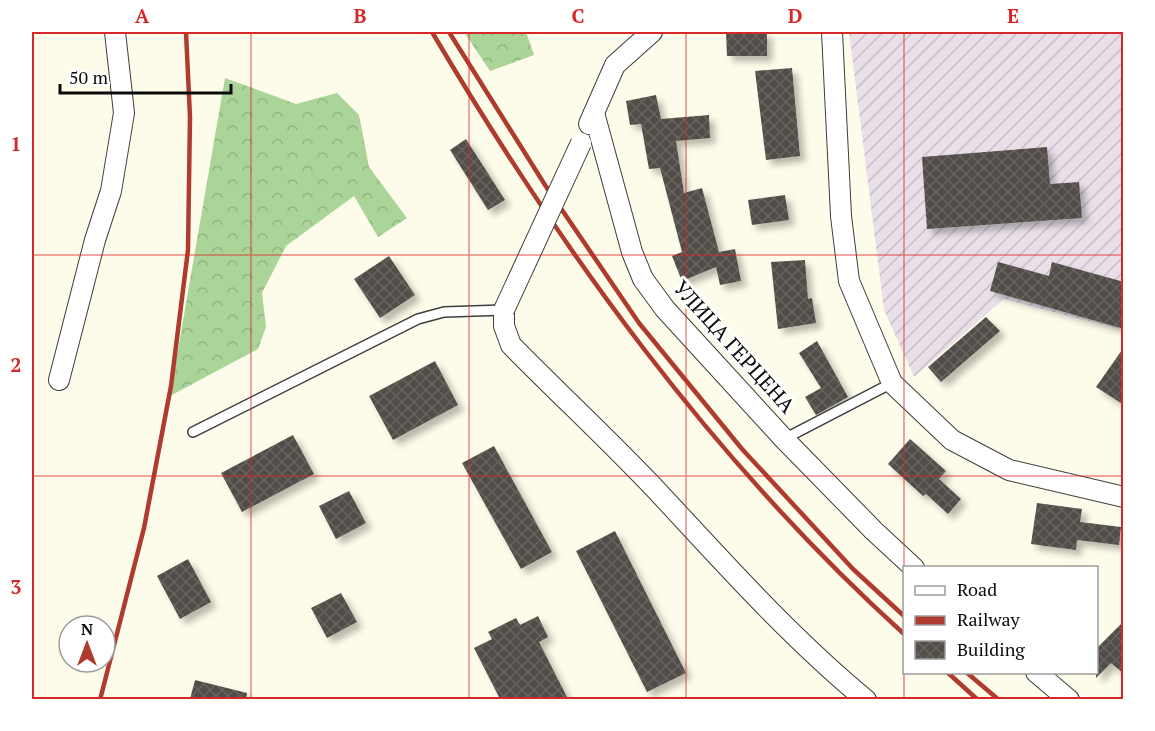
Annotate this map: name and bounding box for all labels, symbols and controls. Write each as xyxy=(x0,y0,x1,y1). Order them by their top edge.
text: A xyxy=(135,2,150,29)
text: B xyxy=(354,2,367,29)
text: C xyxy=(571,2,585,29)
text: D xyxy=(788,2,802,29)
text: E xyxy=(1007,2,1019,29)
scale bar xyxy=(60,57,231,95)
text: 50 m xyxy=(69,65,109,89)
text: 1 xyxy=(10,130,22,157)
street label: УЛИЦА ГЕРЦЕНА xyxy=(668,274,802,419)
text: 2 xyxy=(10,351,22,378)
legend xyxy=(903,566,1098,674)
text: 3 xyxy=(10,573,22,600)
text: Road xyxy=(957,577,997,601)
text: Railway xyxy=(957,607,1021,631)
north arrow xyxy=(57,614,117,674)
text: N xyxy=(81,618,93,640)
text: Building xyxy=(957,637,1025,661)

